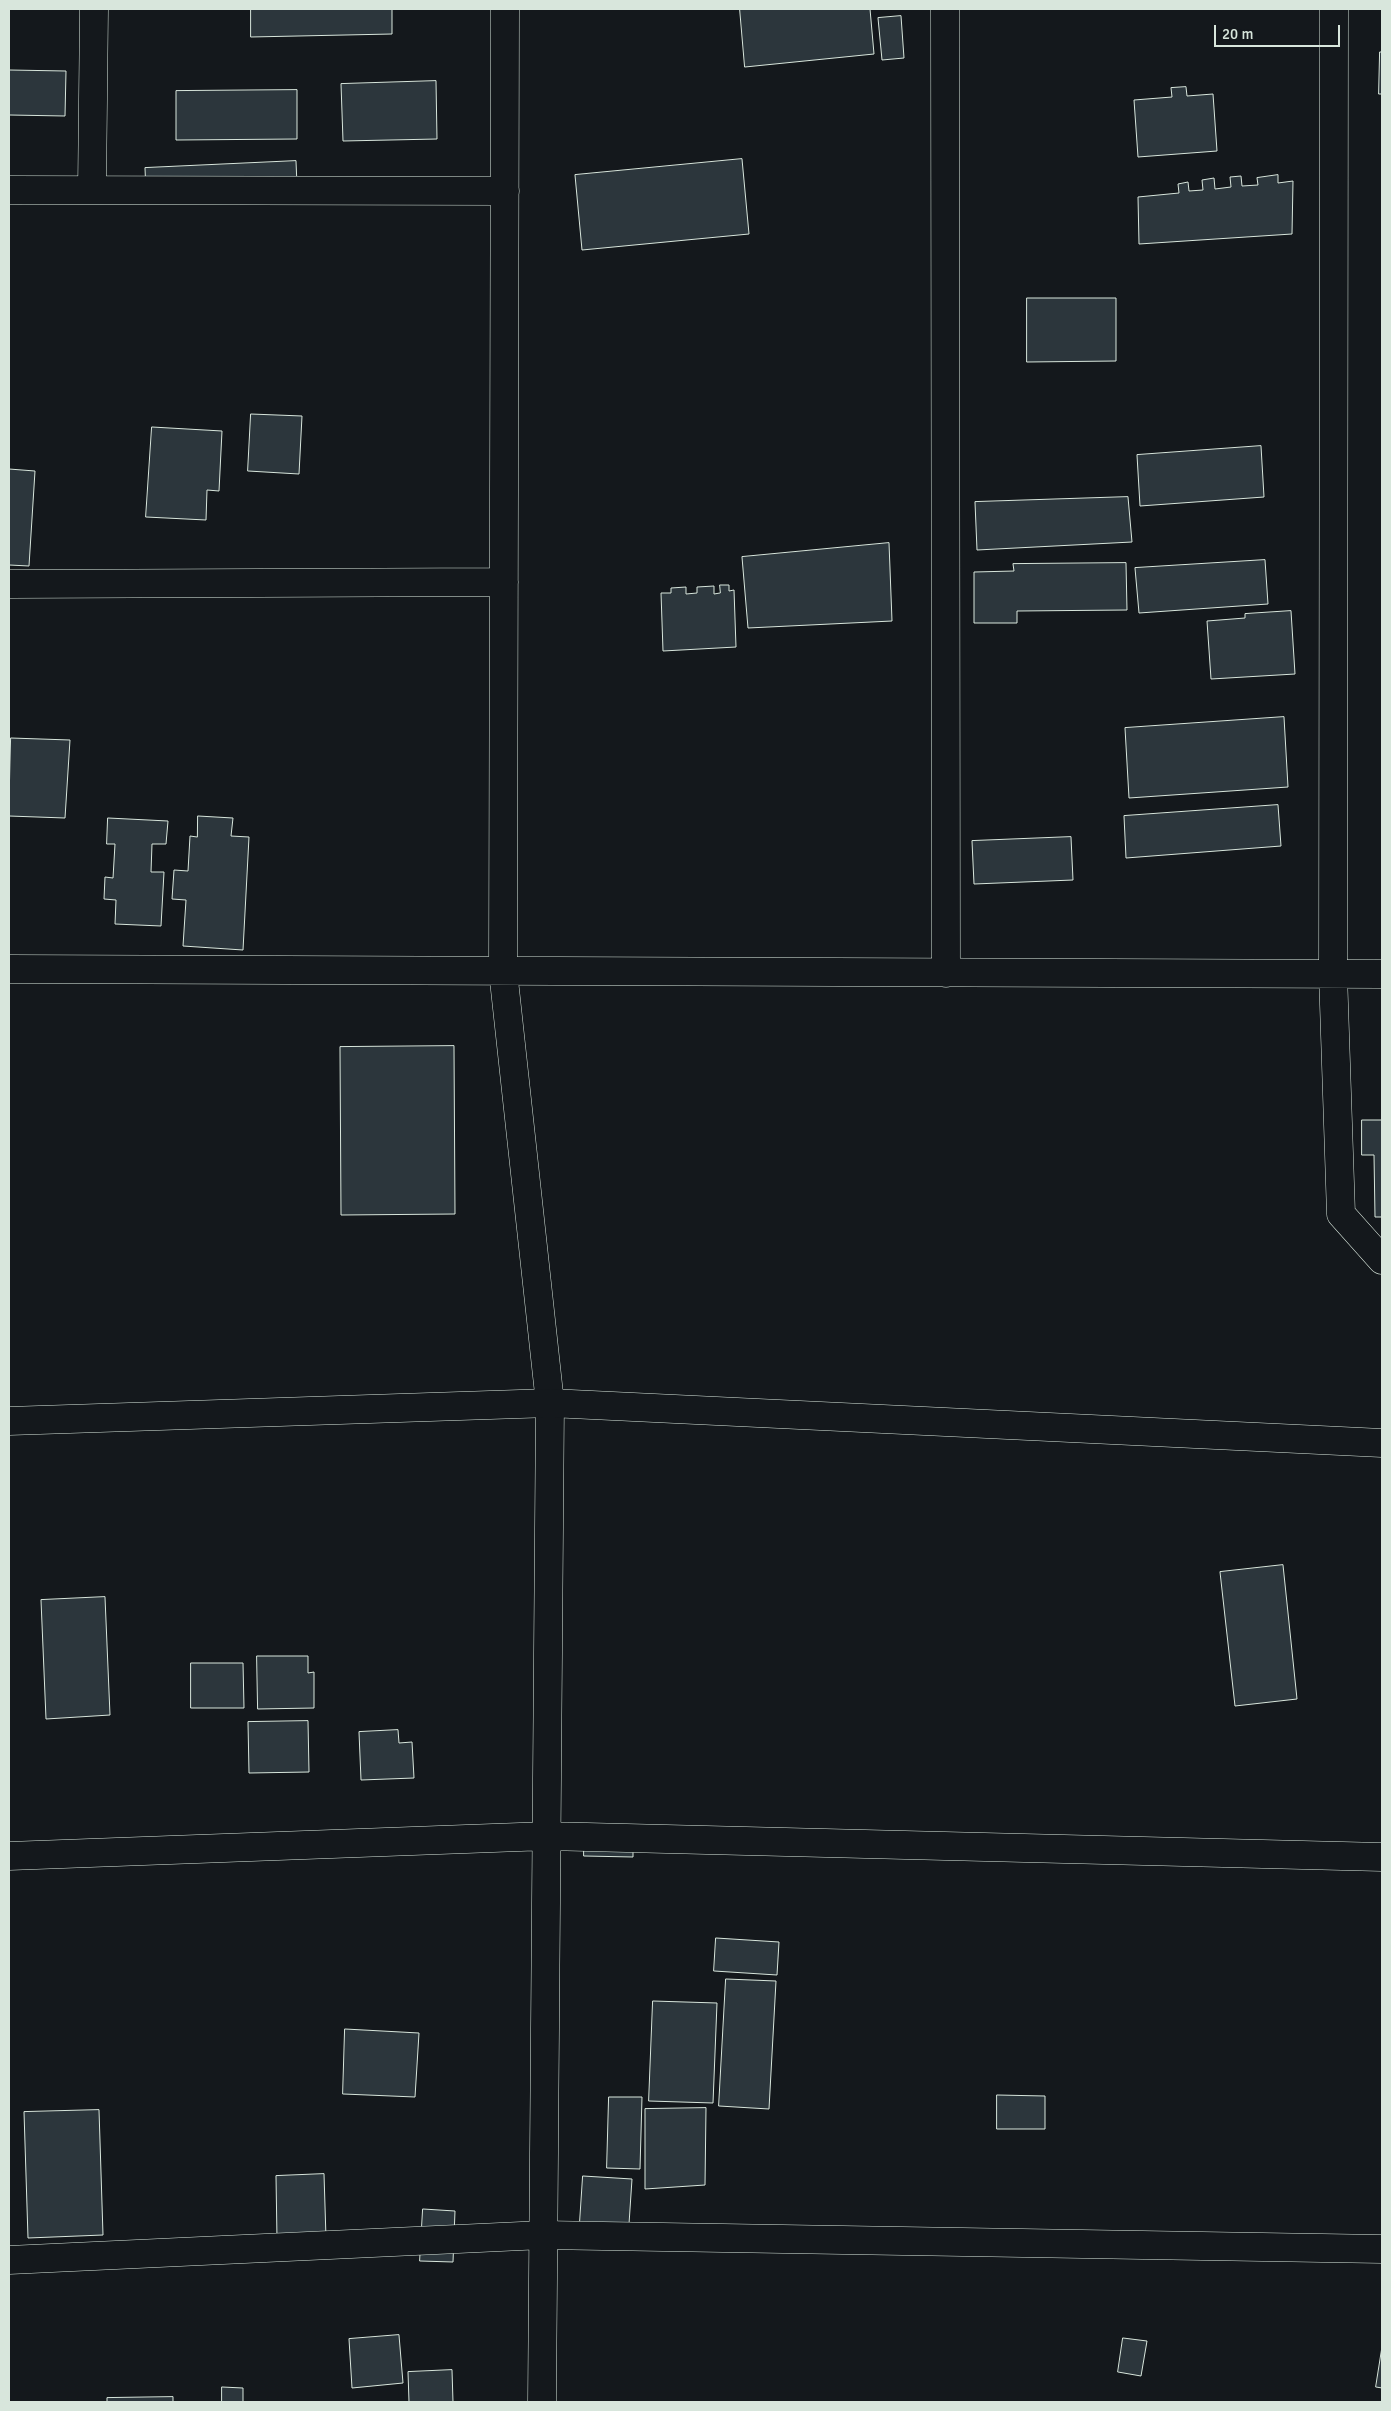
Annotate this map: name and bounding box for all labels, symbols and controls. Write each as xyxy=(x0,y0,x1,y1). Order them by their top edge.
scale bar xyxy=(1216,15,1342,47)
text: 20 m xyxy=(1222,25,1253,43)

